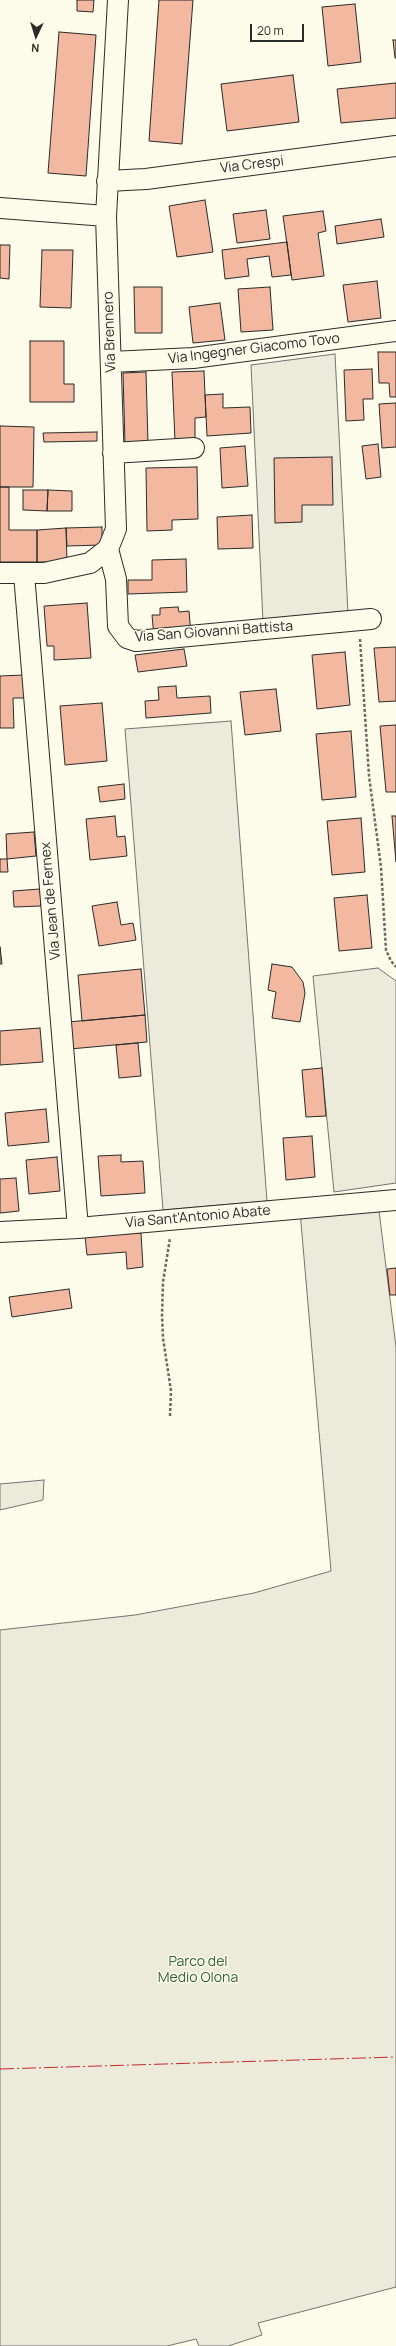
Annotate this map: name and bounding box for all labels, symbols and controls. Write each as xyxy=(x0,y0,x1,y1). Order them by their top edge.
north arrow xyxy=(16,16,56,56)
scale bar xyxy=(252,16,306,42)
text: 20 m xyxy=(257,22,284,39)
text: N xyxy=(31,41,40,56)
street label: Via Crespi xyxy=(219,153,285,177)
street label: Via Brennero xyxy=(100,291,120,373)
street label: Via Ingegner Giacomo Tovo xyxy=(167,330,341,368)
street label: Via San Giovanni Battista xyxy=(134,618,294,646)
street label: Via Jean de Fernex xyxy=(37,841,65,961)
street label: Via Sant'Antonio Abate xyxy=(125,1202,271,1232)
park label: Parco del Medio Olona xyxy=(158,1954,238,1986)

